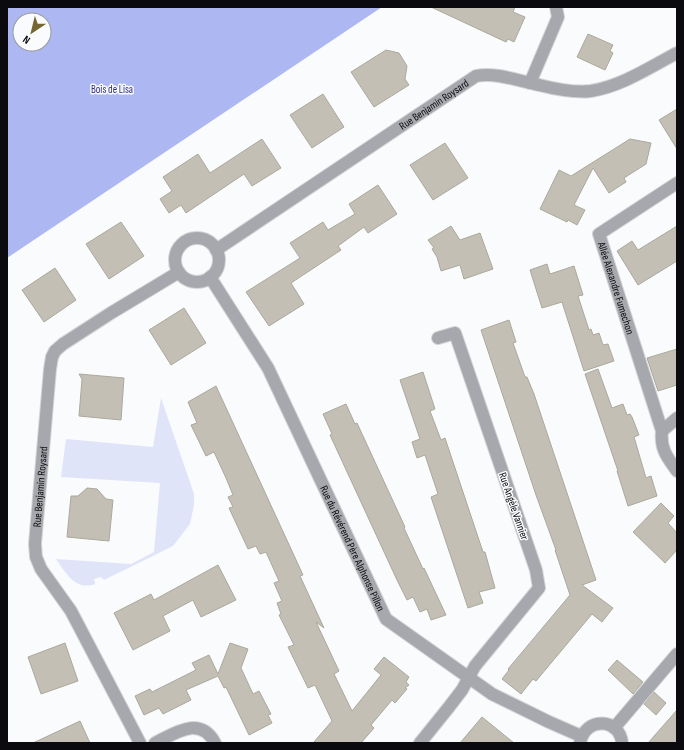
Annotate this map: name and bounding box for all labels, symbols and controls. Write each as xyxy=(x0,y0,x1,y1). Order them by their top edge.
north arrow xyxy=(12,12,52,52)
text: N xyxy=(20,33,33,47)
street label: Rue Benjamin Roysard xyxy=(397,76,472,133)
park label: Bois de Lisa xyxy=(91,83,133,96)
street label: Allée Alexandre Fumechon xyxy=(595,239,637,336)
street label: Rue Benjamin Roysard xyxy=(30,445,50,528)
street label: Rue Angèle Vannier xyxy=(496,471,531,542)
street label: Rue du Révérend Père Alphonse Pillon xyxy=(317,484,387,614)

